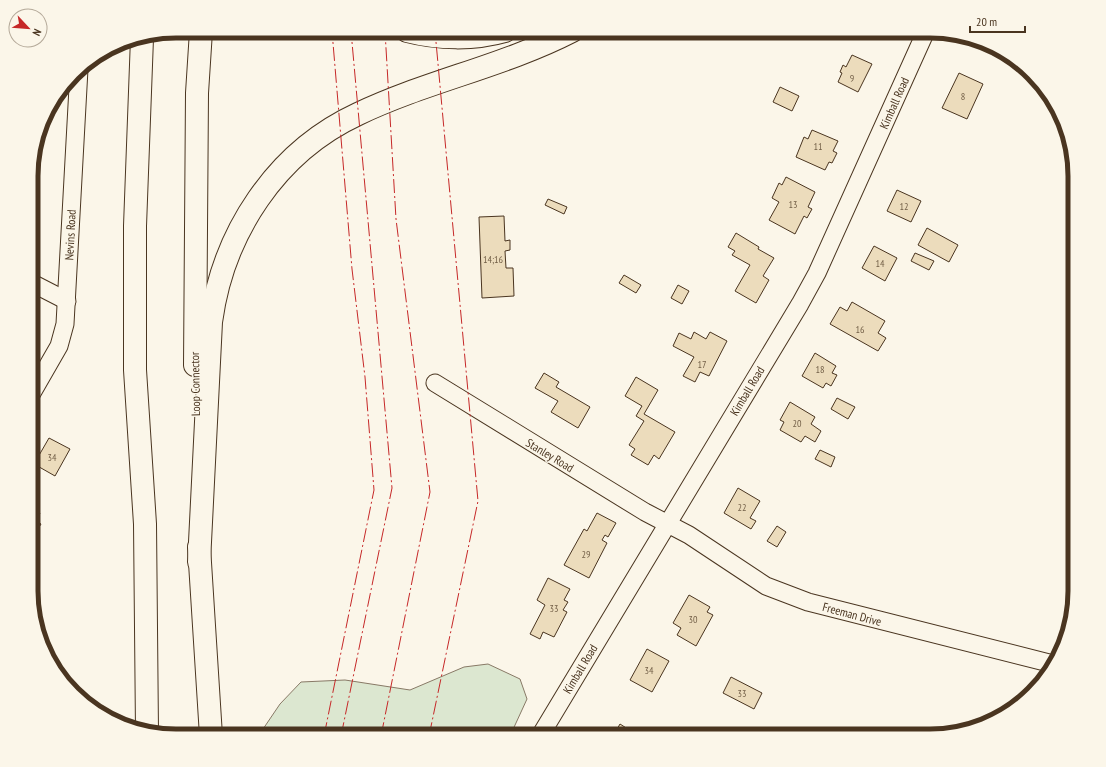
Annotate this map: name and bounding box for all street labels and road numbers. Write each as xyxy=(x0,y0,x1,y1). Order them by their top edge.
street label: Kimball Road xyxy=(876,75,912,131)
street label: Nevins Road xyxy=(61,209,79,261)
street label: Loop Connector xyxy=(187,351,203,416)
street label: Kimball Road xyxy=(726,364,768,418)
street label: Stanley Road xyxy=(523,435,577,475)
street label: Freeman Drive xyxy=(821,599,883,629)
street label: Kimball Road xyxy=(559,642,601,696)

